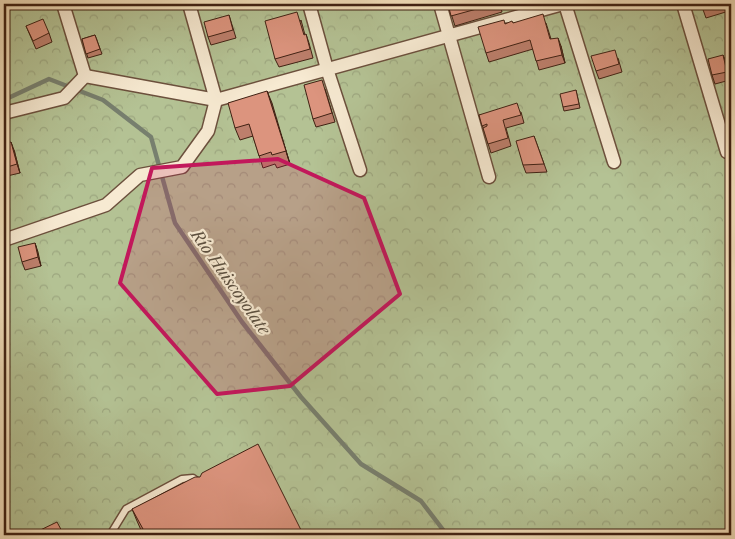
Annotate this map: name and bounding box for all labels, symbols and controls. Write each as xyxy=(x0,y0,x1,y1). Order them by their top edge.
water label: Río Huiscoyolate xyxy=(186,224,275,339)

